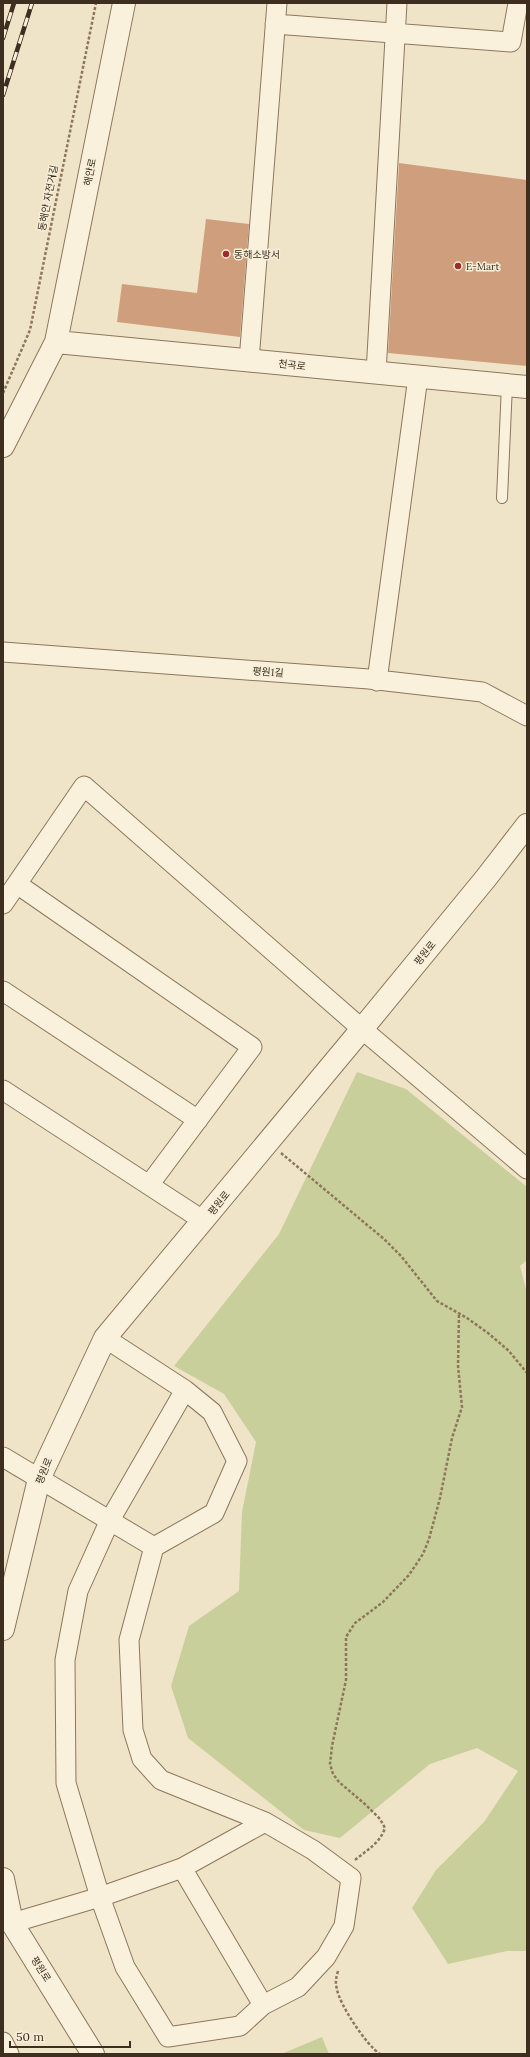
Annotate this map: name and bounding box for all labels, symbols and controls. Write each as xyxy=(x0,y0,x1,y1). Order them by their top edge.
street label: 해안로 xyxy=(81,157,99,187)
street label: 동해안 자전거길 xyxy=(35,164,61,232)
place label: 동해소방서 xyxy=(234,248,280,261)
marker: 동해소방서 xyxy=(221,249,231,259)
place label: E-Mart xyxy=(466,260,500,273)
marker: E-Mart xyxy=(453,261,463,271)
street label: 천곡로 xyxy=(278,357,306,373)
street label: 평원1길 xyxy=(252,664,284,680)
street label: 평원로 xyxy=(411,938,439,968)
street label: 평원로 xyxy=(205,1188,233,1218)
street label: 평원로 xyxy=(33,1456,55,1486)
street label: 평원로 xyxy=(28,1954,54,1984)
scale bar xyxy=(10,2023,130,2049)
text: 50 m xyxy=(16,2029,44,2044)

